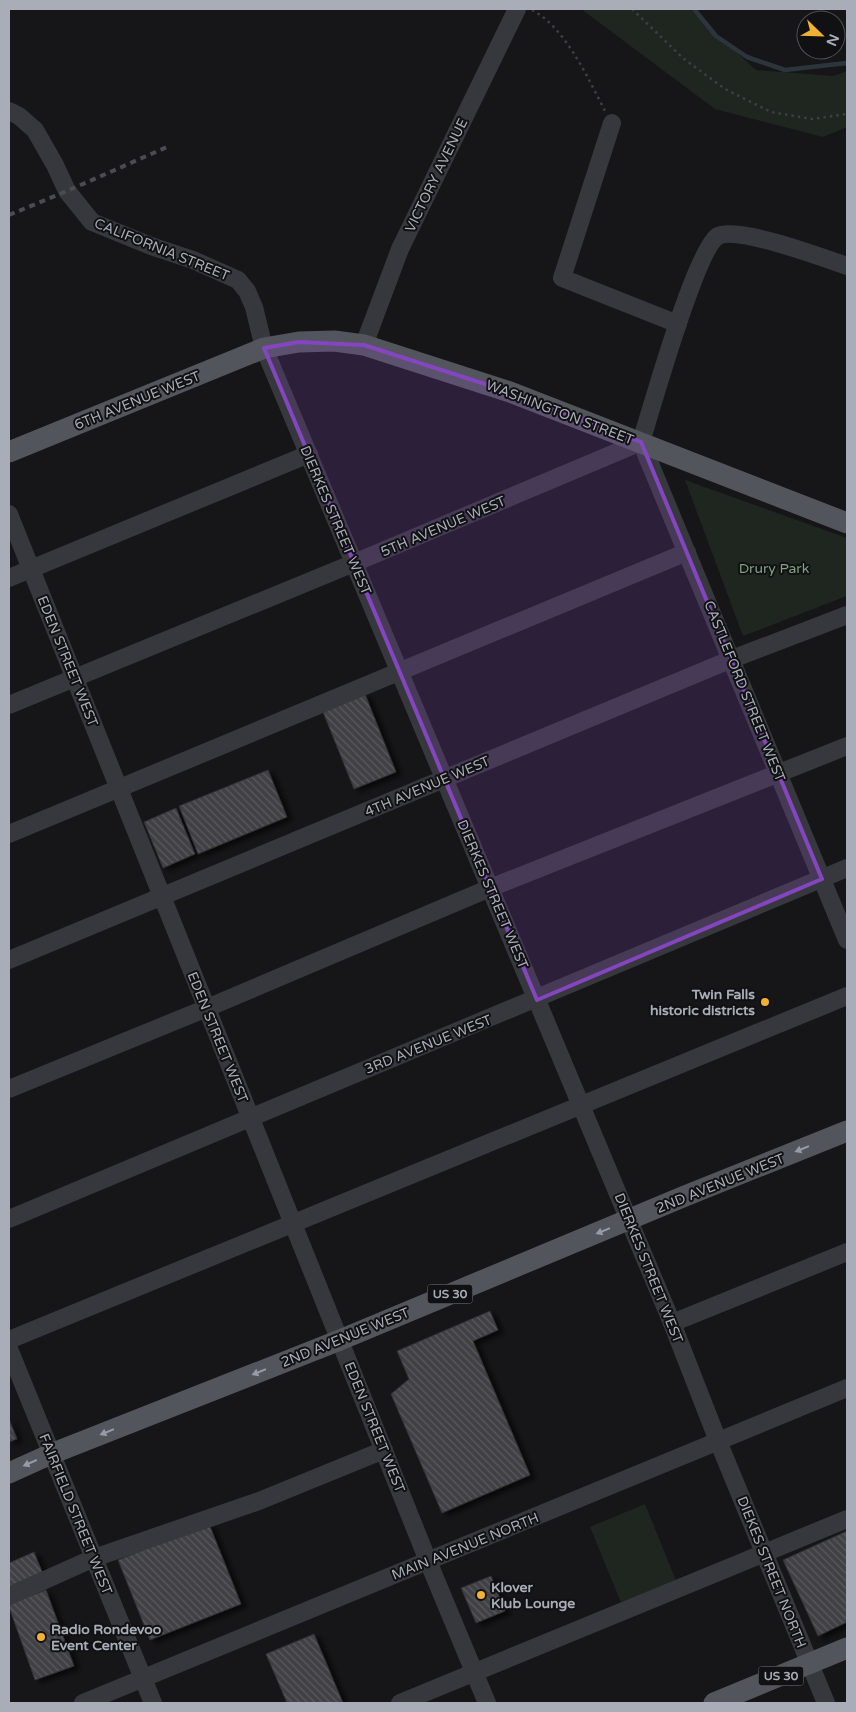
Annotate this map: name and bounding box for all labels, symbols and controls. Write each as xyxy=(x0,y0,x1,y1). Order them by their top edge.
north arrow xyxy=(796,10,846,60)
text: N xyxy=(822,31,843,48)
street label: VICTORY AVENUE xyxy=(401,115,471,235)
street label: CALIFORNIA STREET xyxy=(92,215,232,285)
street label: 6TH AVENUE WEST xyxy=(72,367,203,433)
street label: WASHINGTON STREET xyxy=(483,376,637,449)
street label: DIERKES STREET WEST xyxy=(296,443,375,598)
street label: 5TH AVENUE WEST xyxy=(378,492,509,560)
park label: Drury Park xyxy=(739,560,810,577)
street label: EDEN STREET WEST xyxy=(34,593,102,730)
street label: CASTLEFORD STREET WEST xyxy=(700,598,789,785)
street label: 4TH AVENUE WEST xyxy=(362,752,493,820)
street label: DIERKES STREET WEST xyxy=(453,817,532,972)
street label: EDEN STREET WEST xyxy=(184,969,252,1106)
place label: Twin Falls historic districts xyxy=(650,986,755,1019)
marker: Twin Falls historic districts xyxy=(759,996,771,1008)
street label: 3RD AVENUE WEST xyxy=(362,1011,495,1078)
one-way arrow xyxy=(794,1145,809,1153)
street label: 2ND AVENUE WEST xyxy=(654,1150,787,1217)
street label: DIERKES STREET WEST xyxy=(611,1191,687,1346)
one-way arrow xyxy=(595,1227,610,1235)
road number: US 30 xyxy=(428,1285,472,1304)
street label: 2ND AVENUE WEST xyxy=(279,1304,412,1371)
street label: EDEN STREET WEST xyxy=(341,1359,409,1496)
one-way arrow xyxy=(251,1369,266,1376)
one-way arrow xyxy=(100,1428,115,1436)
street label: FAIRFIELD STREET WEST xyxy=(35,1431,116,1598)
one-way arrow xyxy=(23,1460,37,1468)
street label: DIEKES STREET NORTH xyxy=(733,1494,810,1651)
street label: MAIN AVENUE NORTH xyxy=(389,1509,541,1584)
place label: Klover Klub Lounge xyxy=(491,1579,575,1612)
marker: Klover Klub Lounge xyxy=(475,1589,487,1601)
place label: Radio Rondevoo Event Center xyxy=(51,1621,162,1654)
marker: Radio Rondevoo Event Center xyxy=(35,1631,47,1643)
road number: US 30 xyxy=(758,1666,804,1685)

